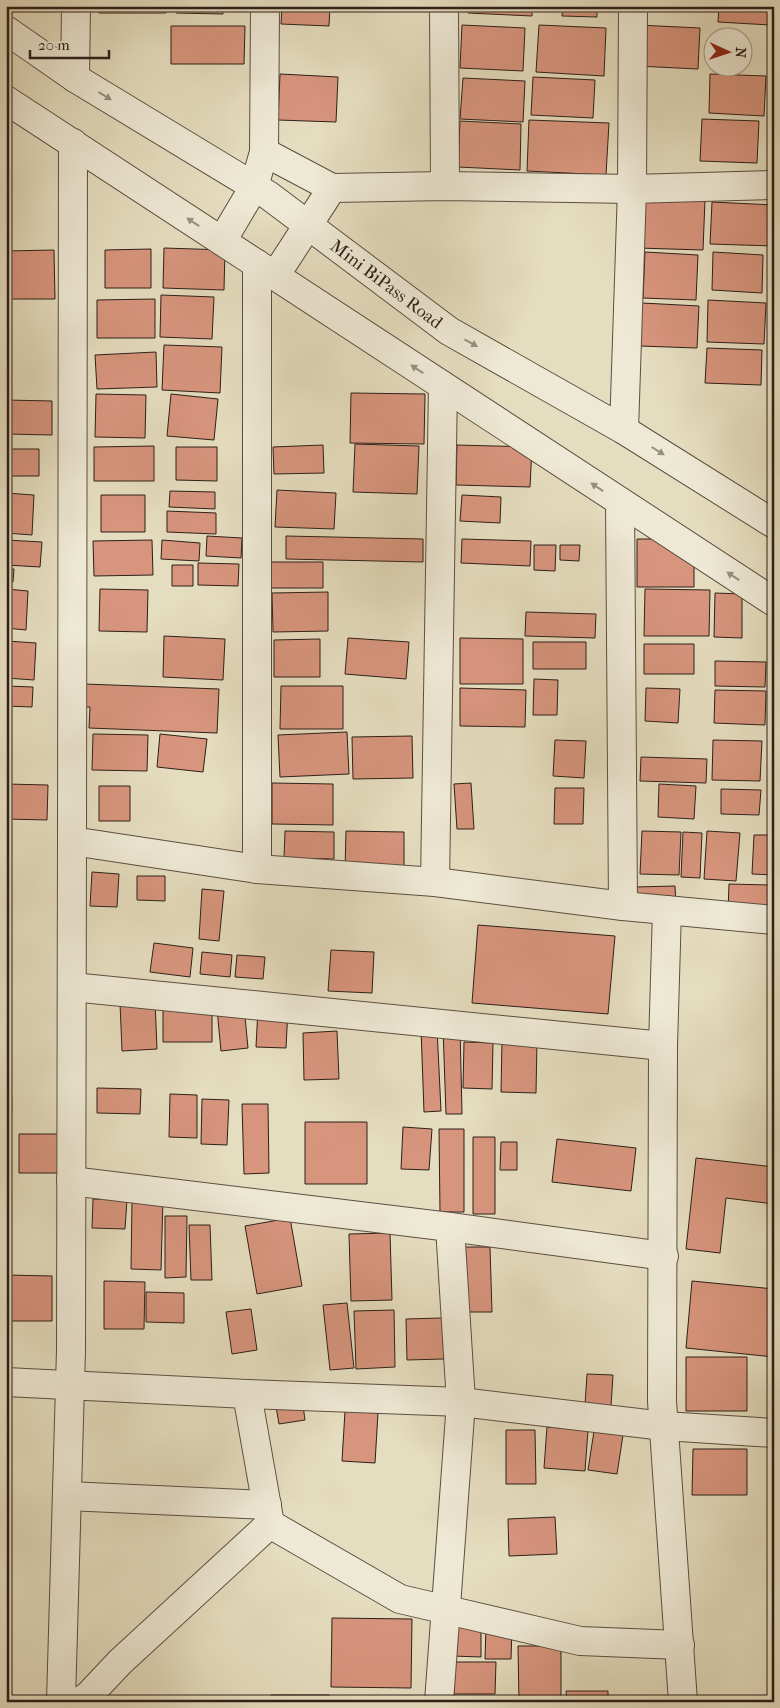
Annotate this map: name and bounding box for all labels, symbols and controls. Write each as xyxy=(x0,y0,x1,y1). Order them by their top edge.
scale bar xyxy=(30,28,109,60)
north arrow xyxy=(702,28,752,78)
text: 20 m xyxy=(38,36,70,54)
text: N xyxy=(732,47,749,59)
one-way arrow xyxy=(99,91,112,101)
one-way arrow xyxy=(187,218,200,227)
street label: Mini BiPass Road xyxy=(326,235,447,333)
one-way arrow xyxy=(465,339,478,348)
one-way arrow xyxy=(410,364,424,374)
one-way arrow xyxy=(651,446,664,455)
one-way arrow xyxy=(590,482,604,492)
one-way arrow xyxy=(726,571,740,581)

